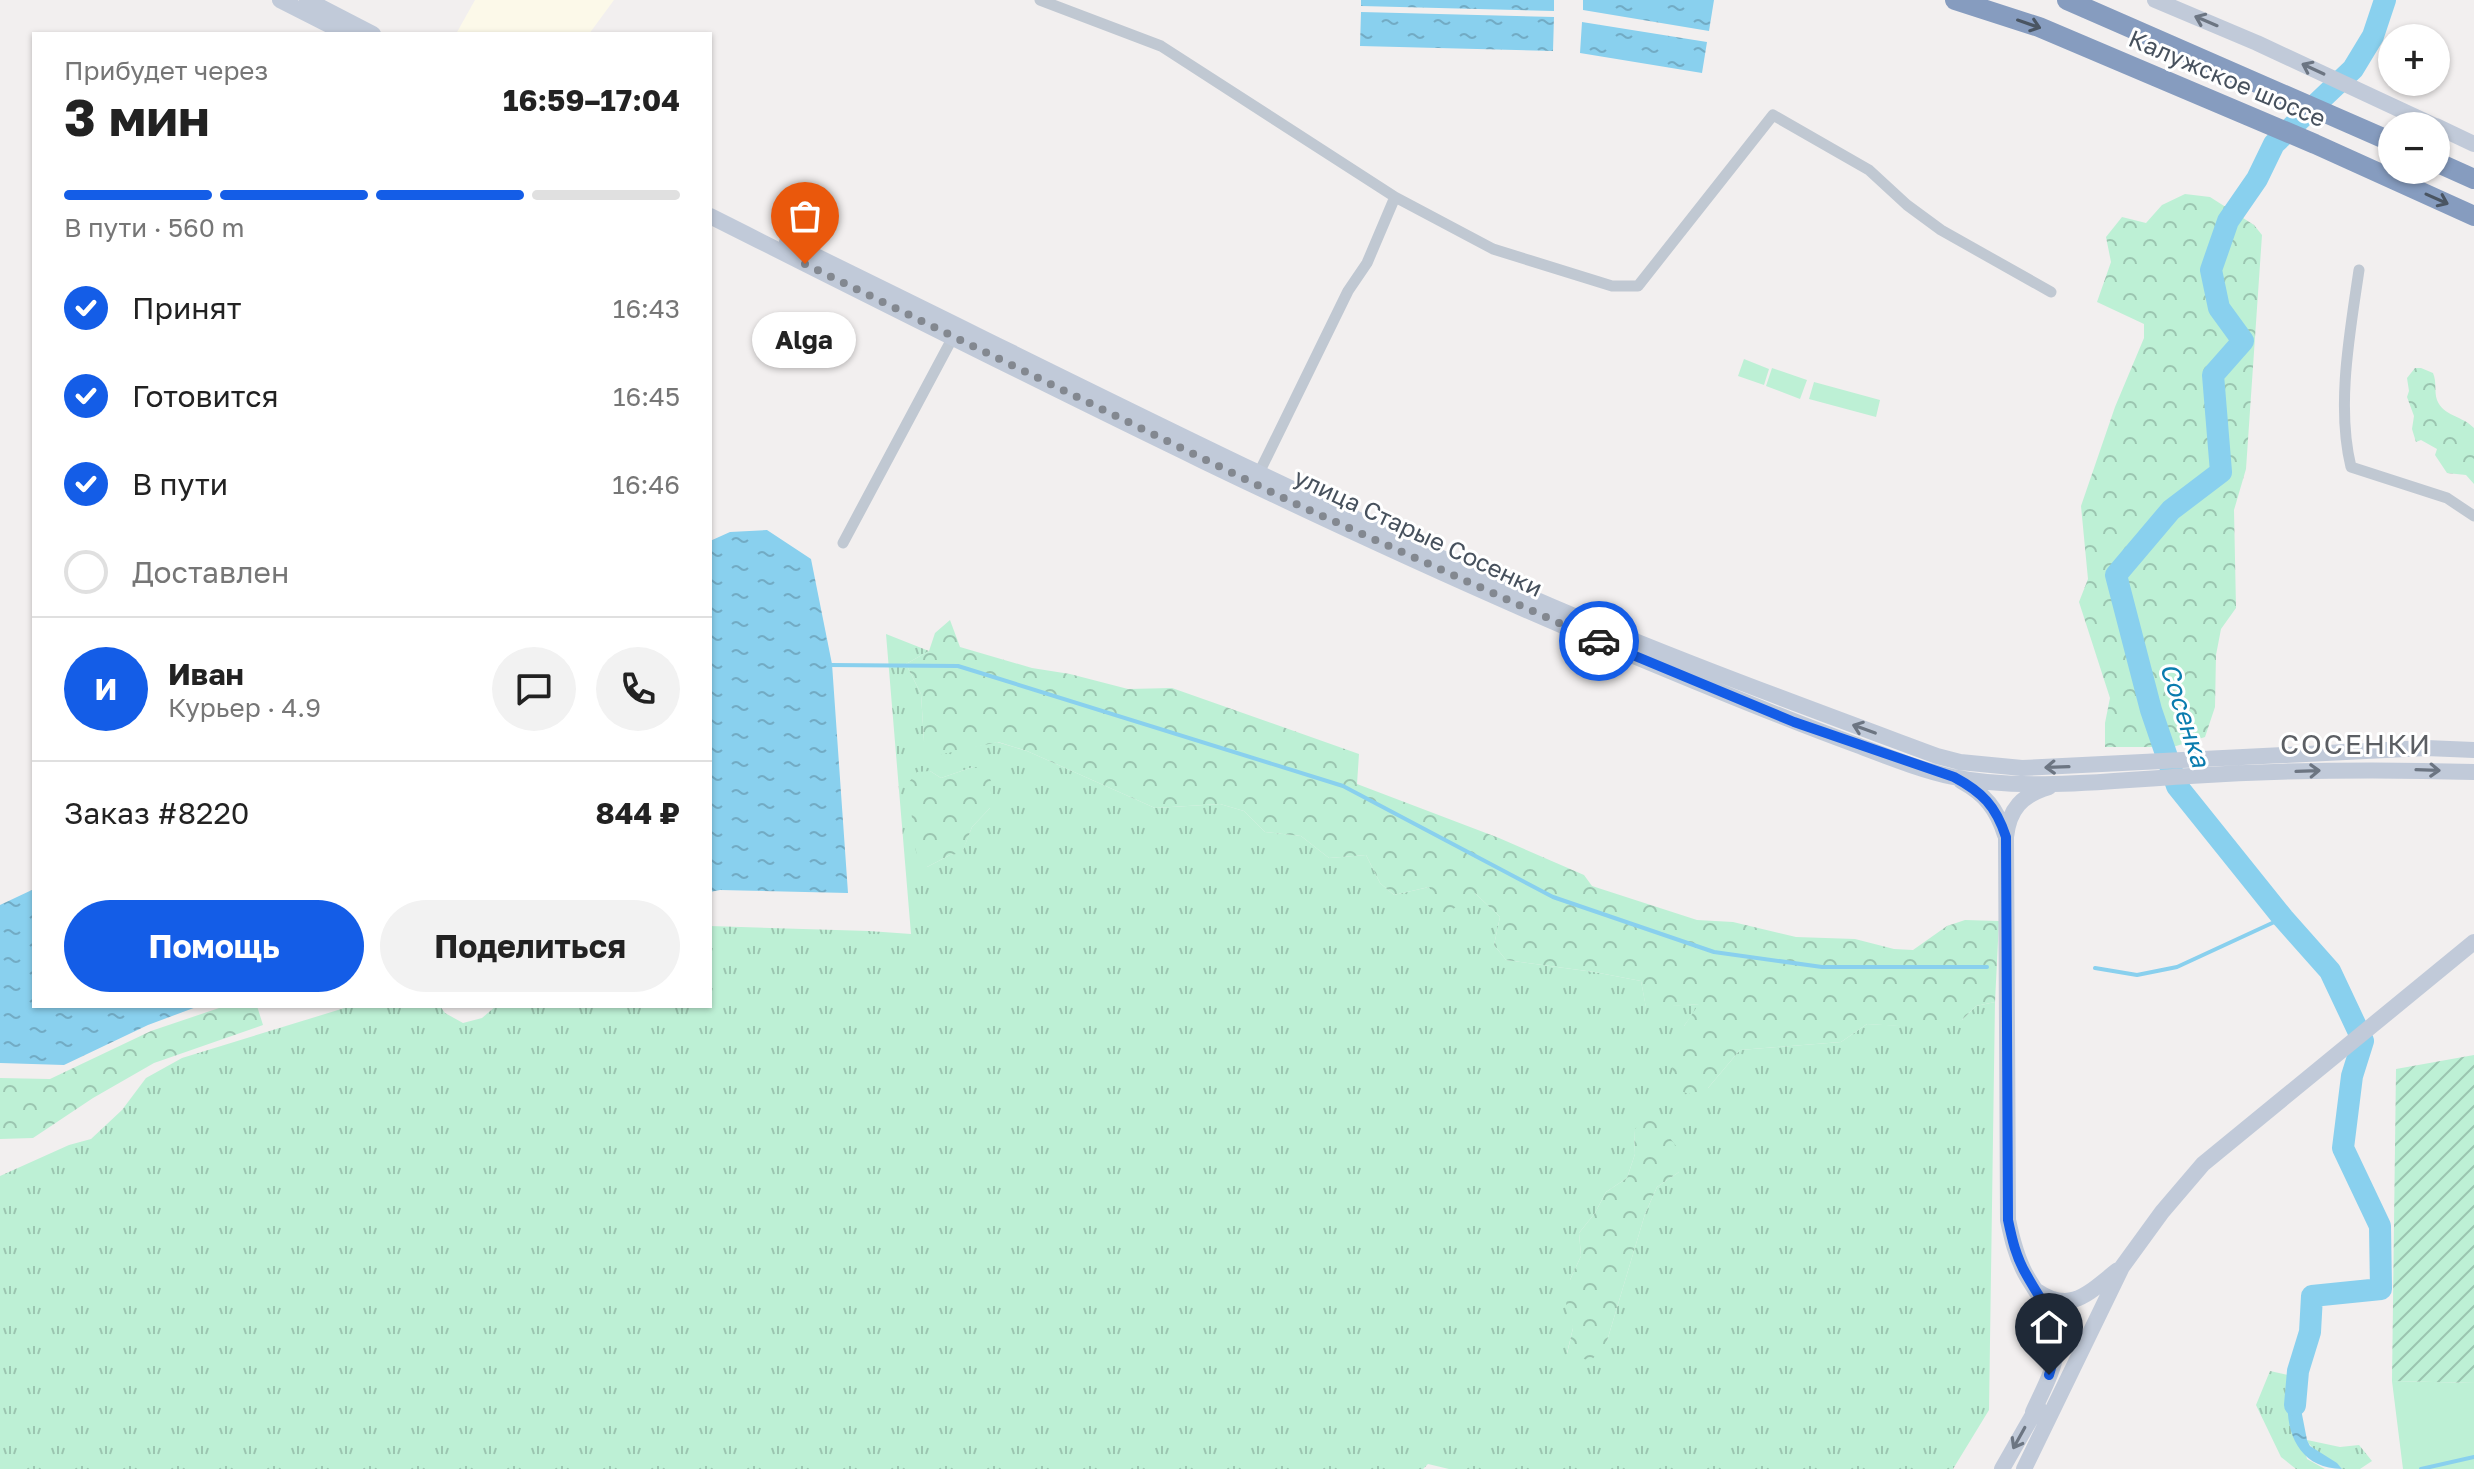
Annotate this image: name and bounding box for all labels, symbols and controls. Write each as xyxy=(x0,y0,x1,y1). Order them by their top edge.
one-way arrow xyxy=(2194,13,2219,28)
one-way arrow xyxy=(2016,18,2041,33)
street label: Калужское шоссе xyxy=(2125,23,2330,132)
map controls xyxy=(2378,24,2450,184)
button: + xyxy=(2378,24,2450,96)
text: Прибудет через xyxy=(64,55,268,86)
one-way arrow xyxy=(2301,61,2325,76)
text: 16:59–17:04 xyxy=(503,82,680,118)
text: 3 мин xyxy=(64,85,210,147)
button: − xyxy=(2378,112,2450,184)
pin xyxy=(771,182,839,264)
one-way arrow xyxy=(2425,192,2449,207)
icon: bag xyxy=(783,194,827,238)
text: В пути · 560 m xyxy=(64,212,244,243)
icon: check xyxy=(64,286,108,330)
text: Принят xyxy=(132,290,241,326)
text: 16:43 xyxy=(613,293,680,324)
callout: Alga xyxy=(753,312,857,368)
text: Alga xyxy=(775,324,833,355)
icon: check xyxy=(64,374,108,418)
text: Готовится xyxy=(132,378,279,414)
text: 16:45 xyxy=(613,381,680,412)
street label: улица Старые Сосенки xyxy=(1290,461,1547,602)
icon: check xyxy=(64,462,108,506)
text: В пути xyxy=(132,466,228,502)
text: 16:46 xyxy=(612,469,680,500)
text: Доставлен xyxy=(132,554,289,590)
courier xyxy=(1559,601,1639,681)
icon: car xyxy=(1577,619,1621,663)
button: chat xyxy=(492,647,576,731)
button: phone xyxy=(596,647,680,731)
text: Иван xyxy=(168,656,244,692)
water label: Сосенка xyxy=(2154,659,2217,772)
text: И xyxy=(95,671,117,707)
text: Курьер · 4.9 xyxy=(168,692,321,723)
one-way arrow xyxy=(1852,721,1876,735)
district label: СОСЕНКИ xyxy=(2280,727,2432,760)
one-way arrow xyxy=(2044,760,2071,775)
one-way arrow xyxy=(2294,763,2321,779)
one-way arrow xyxy=(2414,763,2441,778)
text: Заказ #8220 xyxy=(64,795,249,831)
text: 844 ₽ xyxy=(596,795,680,831)
button: Помощь xyxy=(64,900,364,992)
button: Поделиться xyxy=(380,900,680,992)
pin xyxy=(2015,1293,2083,1375)
icon: home xyxy=(2027,1305,2071,1349)
one-way arrow xyxy=(2011,1426,2027,1449)

